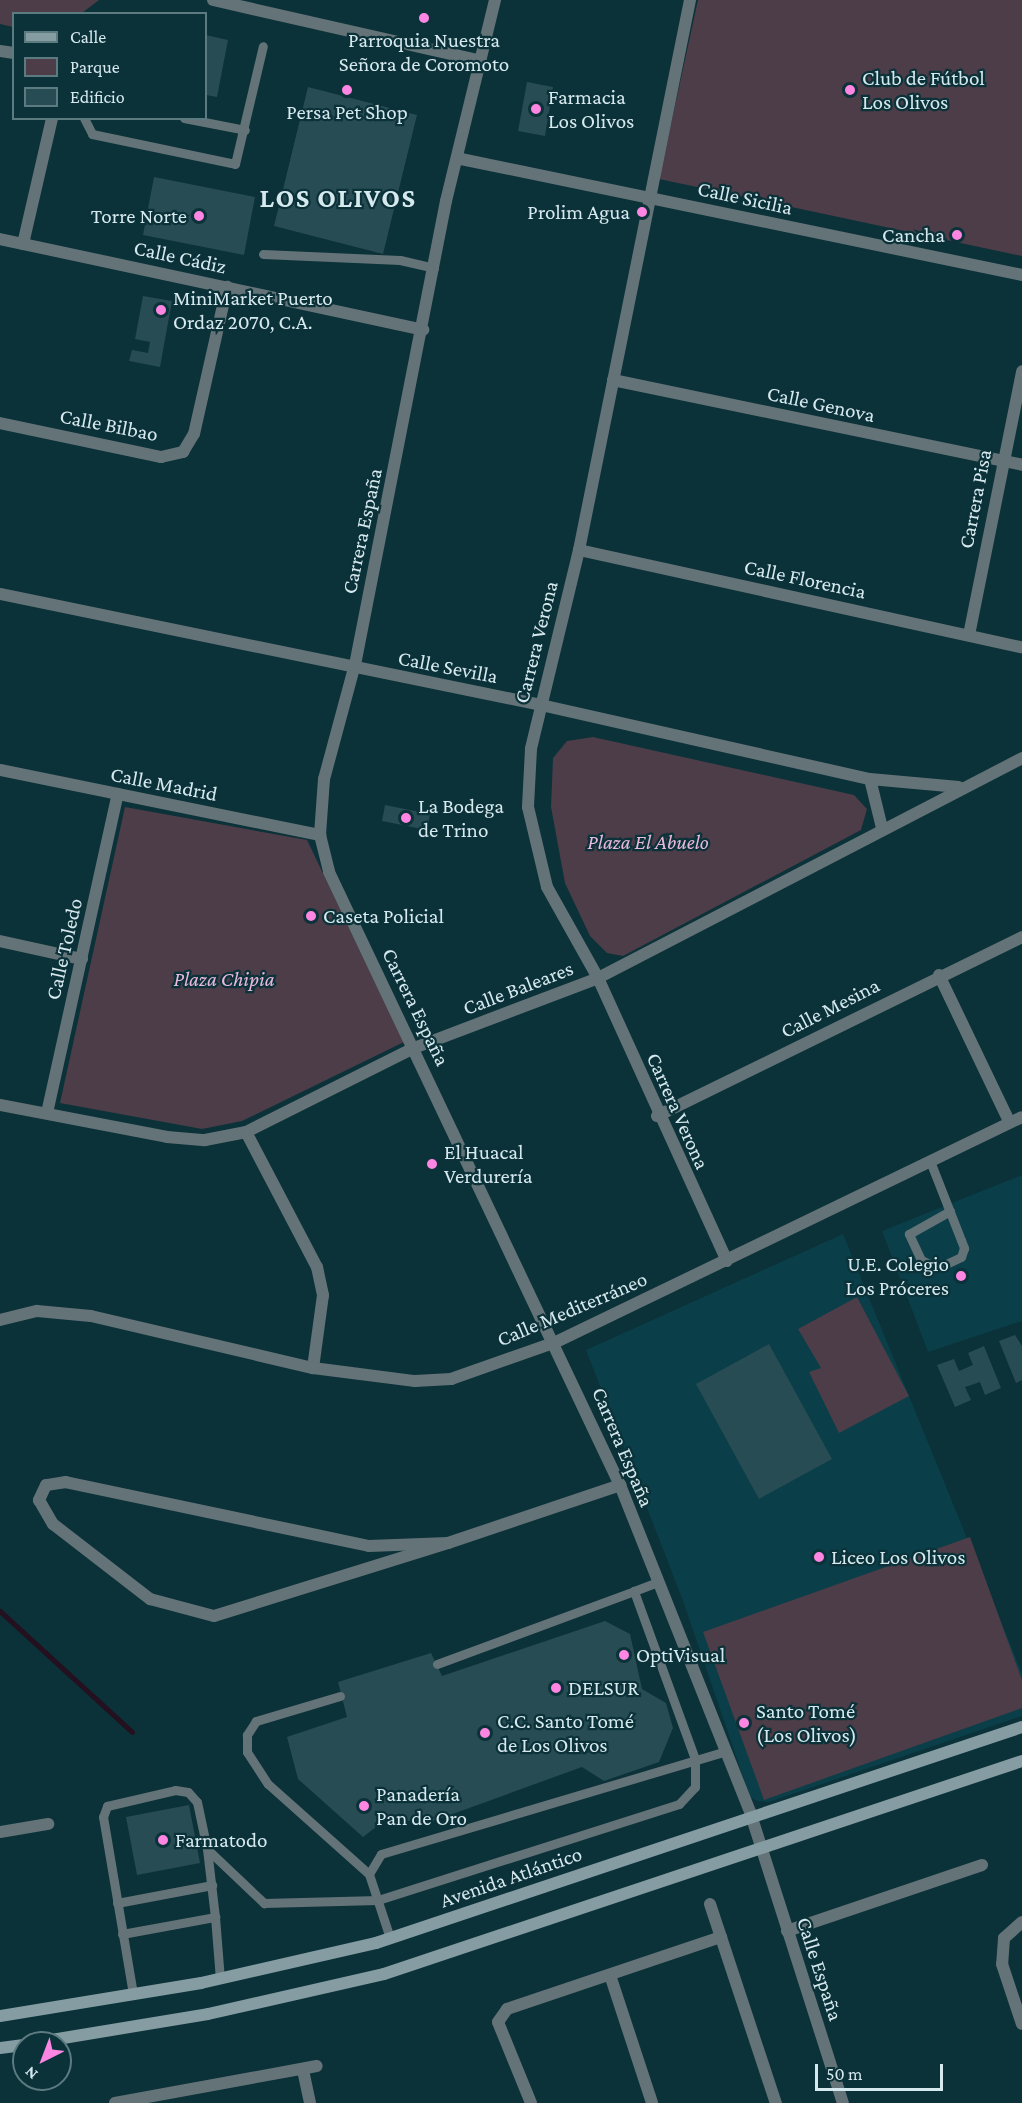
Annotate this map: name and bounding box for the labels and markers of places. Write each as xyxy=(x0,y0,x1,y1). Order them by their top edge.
marker: Parroquia Nuestra Señora de Coromoto xyxy=(417,11,431,25)
place label: Parroquia Nuestra Señora de Coromoto xyxy=(339,27,509,77)
place label: Club de Fútbol Los Olivos xyxy=(862,65,985,115)
marker: Persa Pet Shop xyxy=(340,83,354,97)
marker: Club de Fútbol Los Olivos xyxy=(843,83,857,97)
place label: Farmacia Los Olivos xyxy=(548,84,634,134)
place label: Persa Pet Shop xyxy=(286,99,408,125)
marker: Farmacia Los Olivos xyxy=(529,102,543,116)
place label: Prolim Agua xyxy=(527,199,630,225)
place label: Torre Norte xyxy=(91,203,187,229)
marker: Prolim Agua xyxy=(635,205,649,219)
marker: Torre Norte xyxy=(192,209,206,223)
place label: Cancha xyxy=(882,222,945,248)
marker: Cancha xyxy=(950,228,964,242)
place label: MiniMarket Puerto Ordaz 2070, C.A. xyxy=(173,285,333,335)
marker: MiniMarket Puerto Ordaz 2070, C.A. xyxy=(154,303,168,317)
place label: La Bodega de Trino xyxy=(418,793,504,843)
marker: La Bodega de Trino xyxy=(399,811,413,825)
place label: Caseta Policial xyxy=(323,903,444,929)
marker: Caseta Policial xyxy=(304,909,318,923)
place label: El Huacal Verdurería xyxy=(444,1139,532,1189)
marker: El Huacal Verdurería xyxy=(425,1157,439,1171)
place label: U.E. Colegio Los Próceres xyxy=(846,1251,949,1301)
marker: U.E. Colegio Los Próceres xyxy=(954,1269,968,1283)
place label: Liceo Los Olivos xyxy=(831,1544,965,1570)
marker: Liceo Los Olivos xyxy=(812,1550,826,1564)
place label: OptiVisual xyxy=(636,1642,725,1668)
marker: OptiVisual xyxy=(617,1648,631,1662)
place label: DELSUR xyxy=(568,1675,639,1701)
marker: DELSUR xyxy=(549,1681,563,1695)
place label: Santo Tomé (Los Olivos) xyxy=(756,1698,857,1748)
place label: C.C. Santo Tomé de Los Olivos xyxy=(497,1708,634,1758)
marker: Santo Tomé (Los Olivos) xyxy=(737,1716,751,1730)
marker: C.C. Santo Tomé de Los Olivos xyxy=(478,1726,492,1740)
place label: Panadería Pan de Oro xyxy=(376,1781,467,1831)
marker: Panadería Pan de Oro xyxy=(357,1799,371,1813)
place label: Farmatodo xyxy=(175,1827,267,1853)
marker: Farmatodo xyxy=(156,1833,170,1847)

